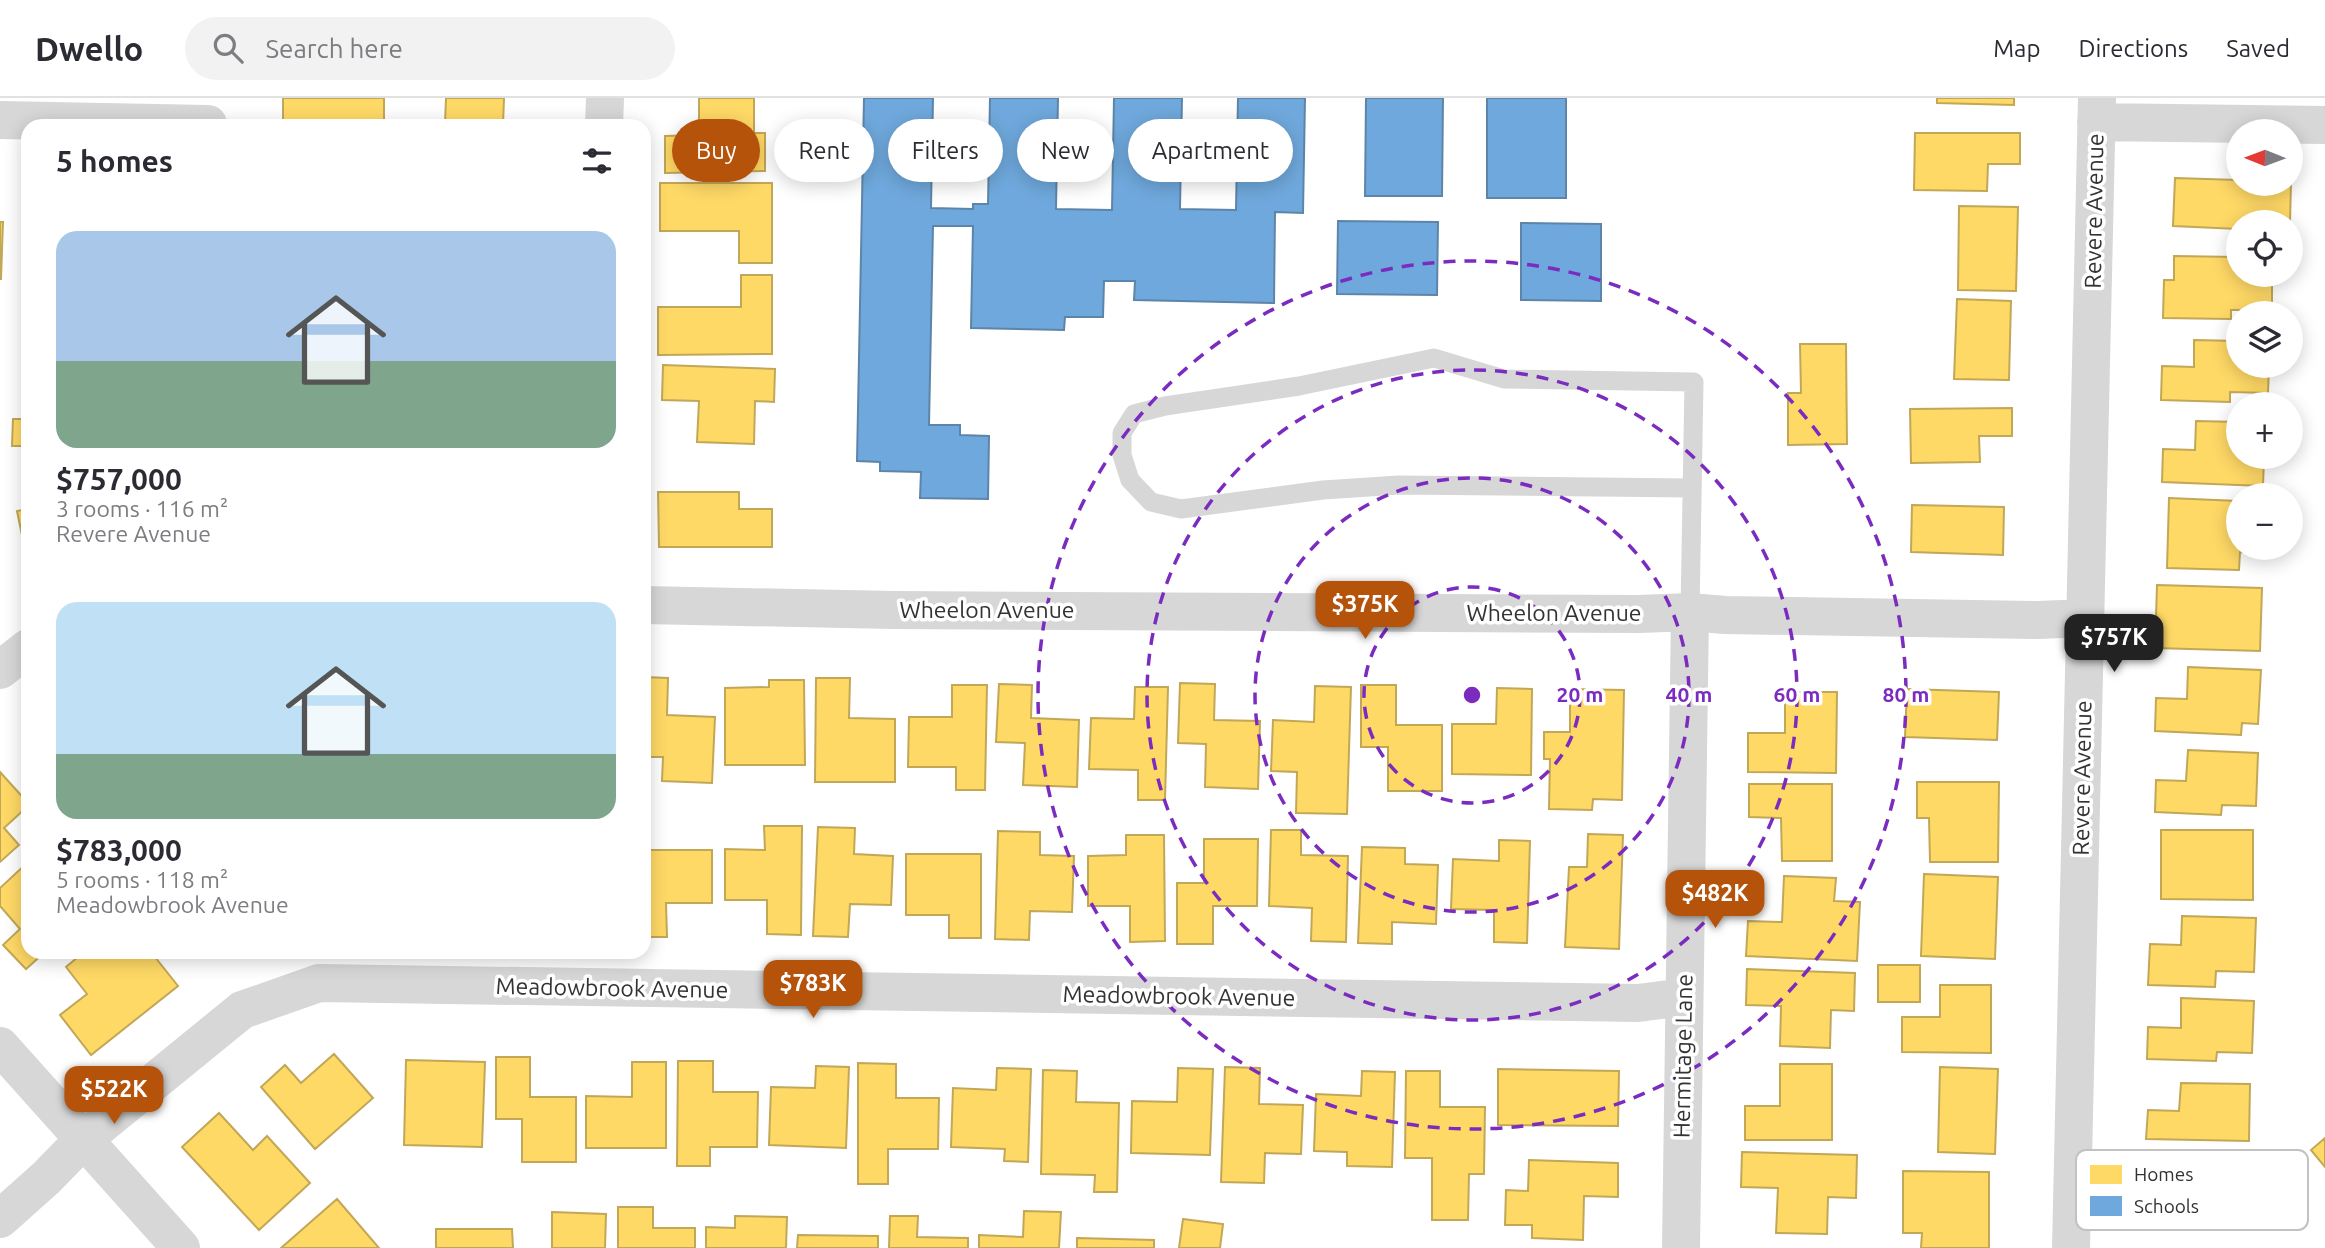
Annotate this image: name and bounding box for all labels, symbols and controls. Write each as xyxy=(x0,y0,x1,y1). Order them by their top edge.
search box xyxy=(185,17,675,80)
icon: search xyxy=(209,29,247,67)
text: Dwello xyxy=(35,30,143,67)
text: Search here xyxy=(265,34,403,63)
text: Map xyxy=(1993,35,2040,62)
text: Directions xyxy=(2078,35,2188,62)
text: Saved xyxy=(2226,35,2290,62)
chip: Buy xyxy=(672,119,760,182)
chip: Rent xyxy=(774,119,874,182)
chip: Filters xyxy=(888,119,1003,182)
chip: New xyxy=(1017,119,1114,182)
chip: Apartment xyxy=(1128,119,1293,182)
north arrow xyxy=(2226,119,2303,196)
map controls xyxy=(2226,119,2303,560)
street label: Revere Avenue xyxy=(2080,133,2107,289)
icon: filters xyxy=(578,142,616,180)
text: 5 homes xyxy=(56,144,173,178)
button: locate xyxy=(2226,210,2303,287)
icon: home xyxy=(273,277,399,403)
button: layers xyxy=(2226,301,2303,378)
button: + xyxy=(2226,392,2303,469)
text: $757,000 xyxy=(56,462,182,496)
button: − xyxy=(2226,483,2303,560)
text: 3 rooms · 116 m² xyxy=(56,496,228,521)
text: Revere Avenue xyxy=(56,521,211,546)
pin: $375K xyxy=(1316,582,1414,641)
text: $375K xyxy=(1331,591,1399,616)
street label: Wheelon Avenue xyxy=(899,597,1075,622)
street label: Wheelon Avenue xyxy=(1466,600,1642,625)
pin: $757K xyxy=(2065,614,2163,674)
text: $757K xyxy=(2080,624,2148,649)
icon: home xyxy=(273,648,399,774)
text: 20 m xyxy=(1557,682,1603,706)
text: 40 m xyxy=(1666,682,1712,706)
text: 60 m xyxy=(1774,682,1820,706)
text: 80 m xyxy=(1883,682,1929,706)
centre of rings xyxy=(1460,683,1484,707)
street label: Revere Avenue xyxy=(2068,700,2095,856)
text: $783,000 xyxy=(56,833,182,867)
text: 5 rooms · 118 m² xyxy=(56,867,228,892)
pin: $482K xyxy=(1666,870,1764,930)
text: $482K xyxy=(1681,880,1749,905)
text: Meadowbrook Avenue xyxy=(56,892,289,917)
pin: $783K xyxy=(764,960,862,1020)
text: $783K xyxy=(779,970,847,995)
street label: Meadowbrook Avenue xyxy=(495,973,729,1002)
street label: Hermitage Lane xyxy=(1669,974,1696,1138)
street label: Meadowbrook Avenue xyxy=(1062,981,1296,1010)
pin: $522K xyxy=(65,1066,163,1126)
text: $522K xyxy=(80,1076,148,1101)
legend xyxy=(2076,1150,2308,1230)
text: Homes xyxy=(2134,1163,2194,1185)
text: Schools xyxy=(2134,1195,2199,1217)

